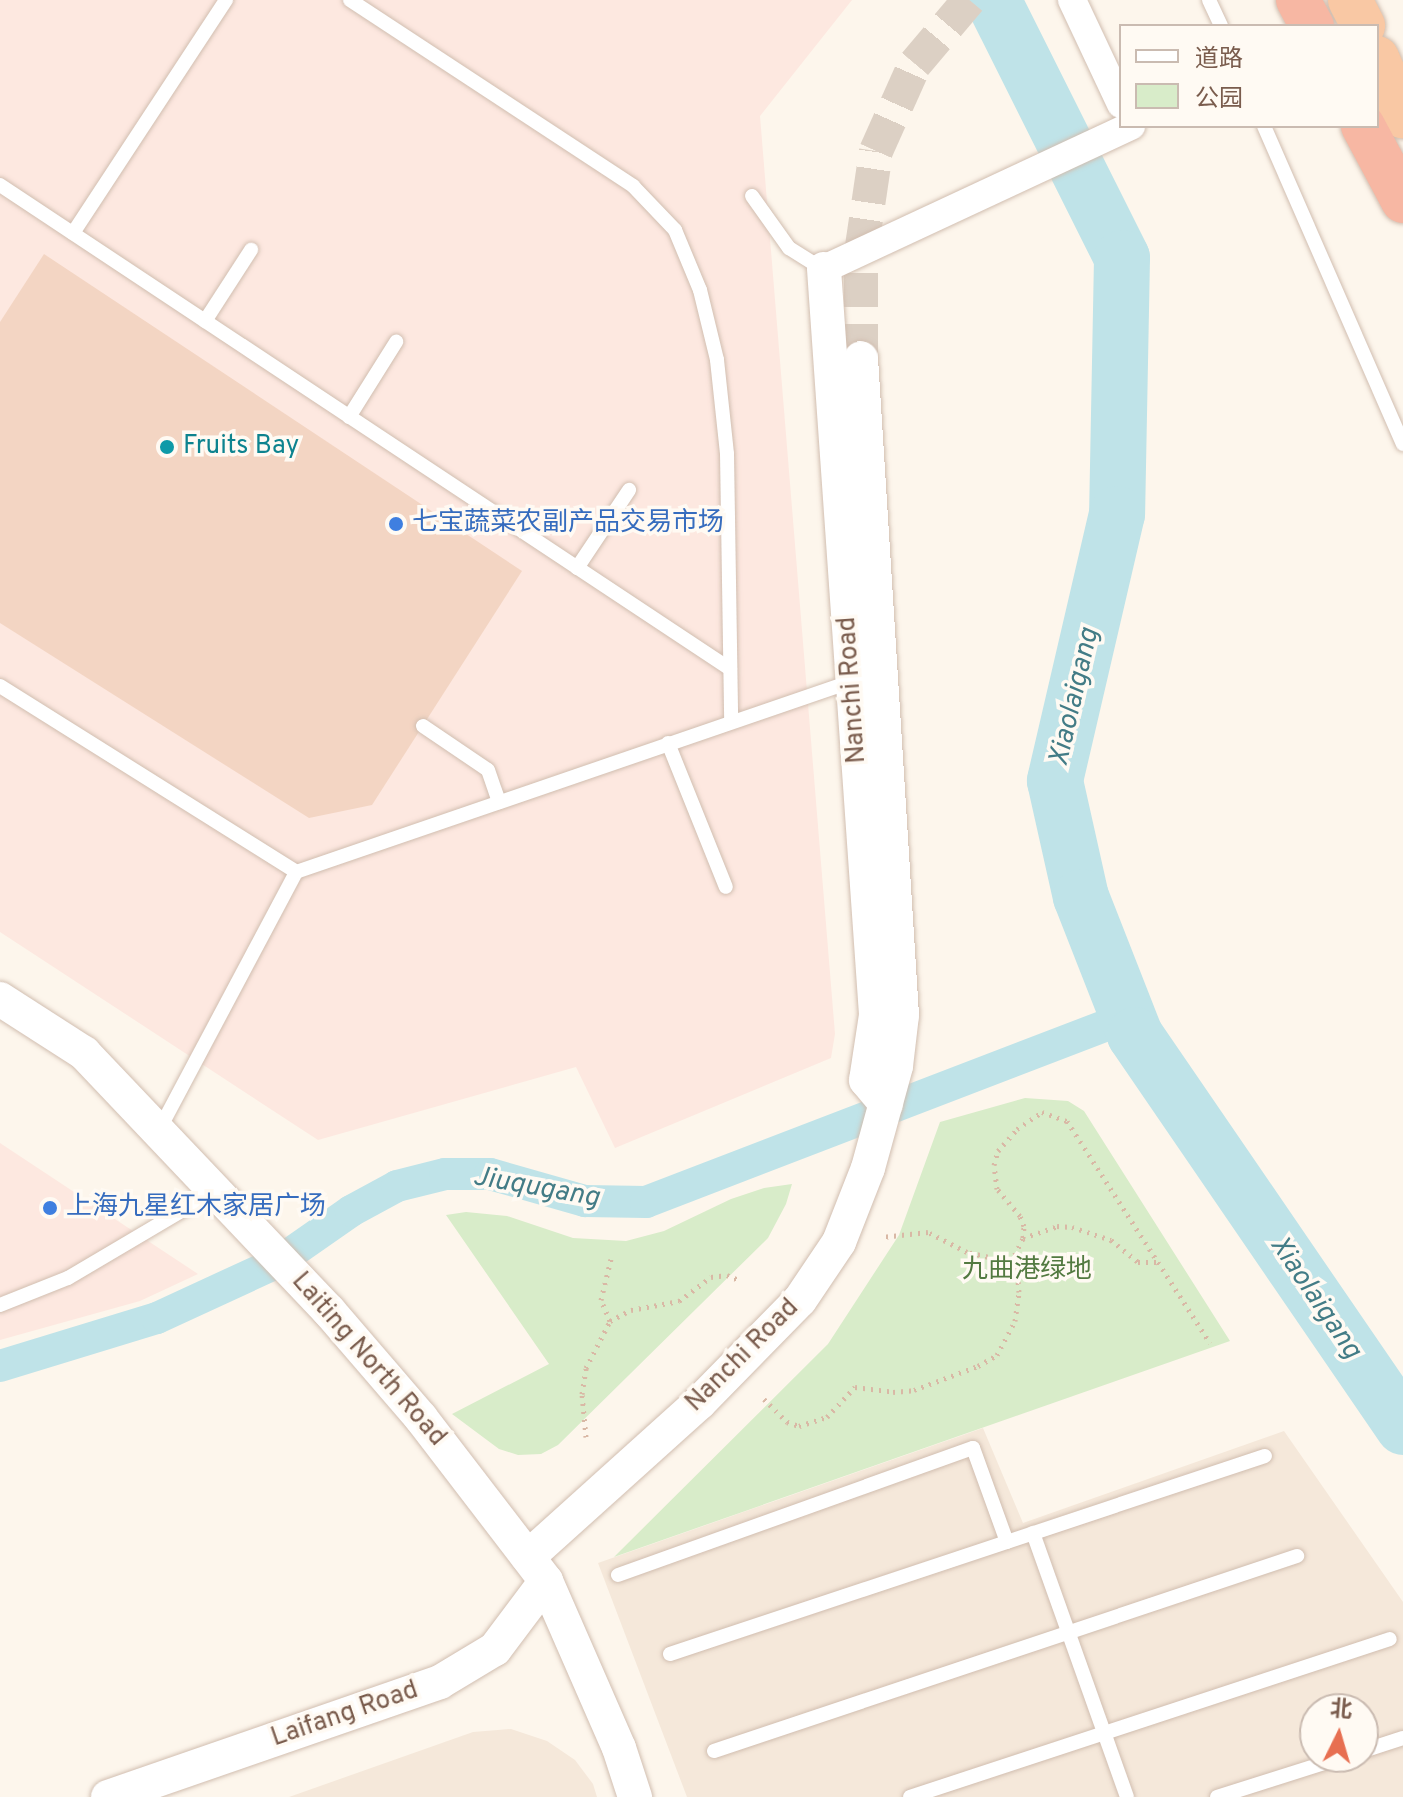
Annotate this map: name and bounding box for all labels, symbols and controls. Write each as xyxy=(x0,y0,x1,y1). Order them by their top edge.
legend xyxy=(1119,24,1379,128)
text: 道路 xyxy=(1195,45,1243,75)
text: 公园 xyxy=(1195,85,1243,115)
place label: Fruits Bay xyxy=(183,431,299,463)
marker: Fruits Bay xyxy=(158,438,176,456)
place label: 七宝蔬菜农副产品交易市场 xyxy=(412,508,724,540)
marker: 七宝蔬菜农副产品交易市场 xyxy=(387,515,405,533)
street label: Nanchi Road xyxy=(832,615,874,765)
water label: Xiaolaigang xyxy=(1043,625,1107,769)
water label: Jiuqugang xyxy=(470,1160,602,1216)
place label: 上海九星红木家居广场 xyxy=(66,1192,326,1224)
marker: 上海九星红木家居广场 xyxy=(41,1199,59,1217)
water label: Xiaolaigang xyxy=(1262,1230,1368,1366)
park label: 九曲港绿地 xyxy=(962,1255,1092,1287)
street label: Laiting North Road xyxy=(284,1267,452,1453)
street label: Nanchi Road xyxy=(680,1293,806,1419)
street label: Laifang Road xyxy=(267,1675,423,1755)
north arrow xyxy=(1299,1693,1379,1773)
text: 北 xyxy=(1329,1696,1353,1725)

